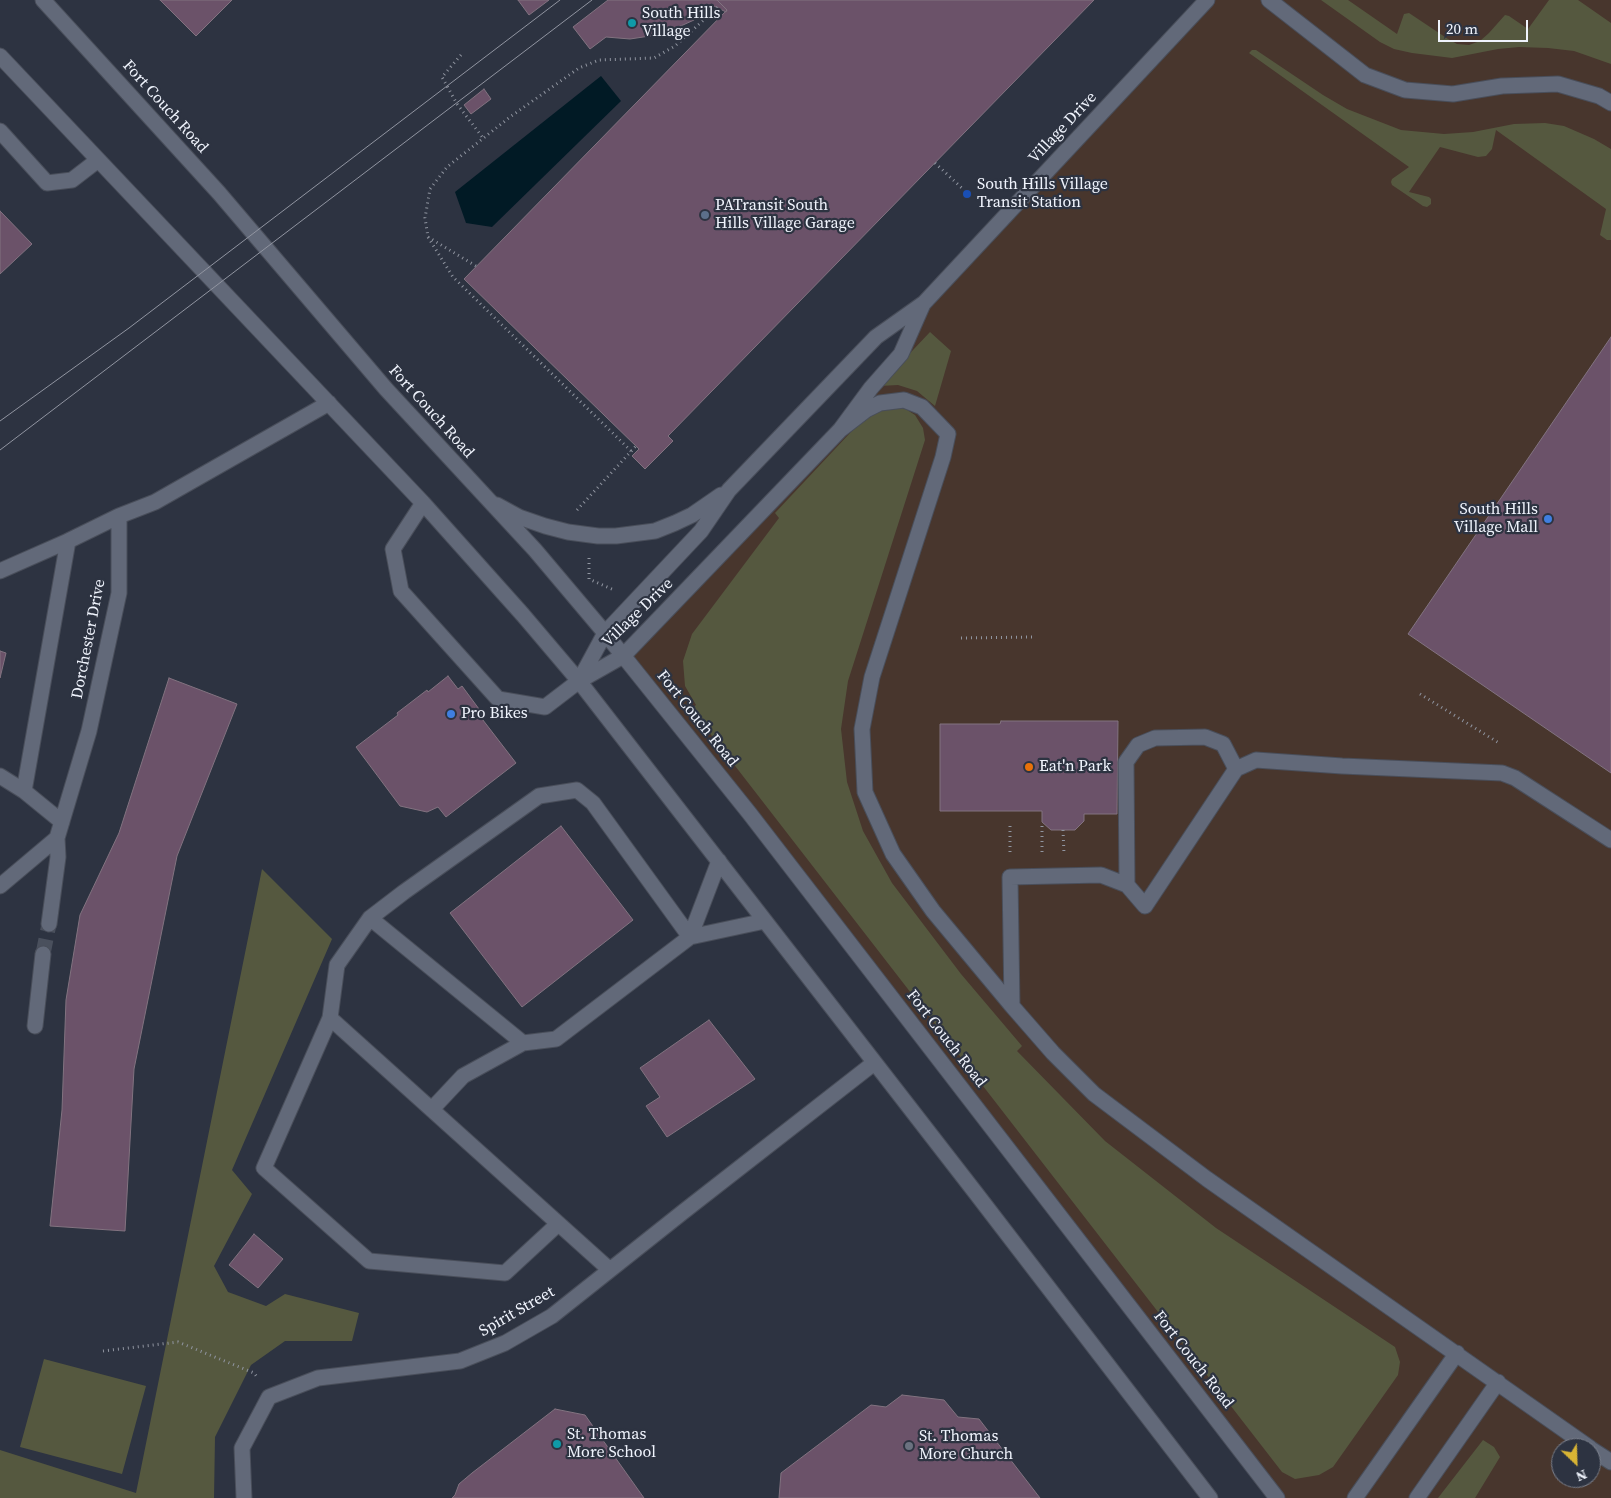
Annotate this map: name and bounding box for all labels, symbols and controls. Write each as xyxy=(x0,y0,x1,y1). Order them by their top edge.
place label: South Hills Village xyxy=(642,4,721,42)
scale bar xyxy=(1441,10,1531,42)
marker: South Hills Village xyxy=(626,17,638,29)
text: 20 m xyxy=(1446,18,1478,39)
street label: Fort Couch Road xyxy=(118,57,212,157)
street label: Village Drive xyxy=(1025,88,1101,168)
place label: South Hills Village Transit Station xyxy=(977,175,1108,213)
marker: South Hills Village Transit Station xyxy=(961,188,973,200)
place label: PATransit South Hills Village Garage xyxy=(715,196,855,234)
marker: PATransit South Hills Village Garage xyxy=(699,209,711,221)
street label: Fort Couch Road xyxy=(384,362,478,462)
place label: South Hills Village Mall xyxy=(1454,500,1538,538)
marker: South Hills Village Mall xyxy=(1542,513,1554,525)
street label: Village Drive xyxy=(599,574,677,652)
street label: Dorchester Drive xyxy=(68,578,110,700)
street label: Fort Couch Road xyxy=(652,667,742,771)
place label: Pro Bikes xyxy=(461,704,528,724)
marker: Pro Bikes xyxy=(445,708,457,720)
place label: Eat'n Park xyxy=(1039,757,1111,777)
marker: Eat'n Park xyxy=(1023,761,1035,773)
street label: Fort Couch Road xyxy=(902,986,990,1092)
street label: Spirit Street xyxy=(476,1283,558,1341)
street label: Fort Couch Road xyxy=(1149,1307,1237,1413)
place label: St. Thomas More School xyxy=(567,1425,656,1463)
place label: St. Thomas More Church xyxy=(919,1427,1013,1465)
marker: St. Thomas More School xyxy=(551,1438,563,1450)
north arrow xyxy=(1551,1438,1601,1488)
marker: St. Thomas More Church xyxy=(903,1440,915,1452)
text: N xyxy=(1573,1465,1590,1487)

